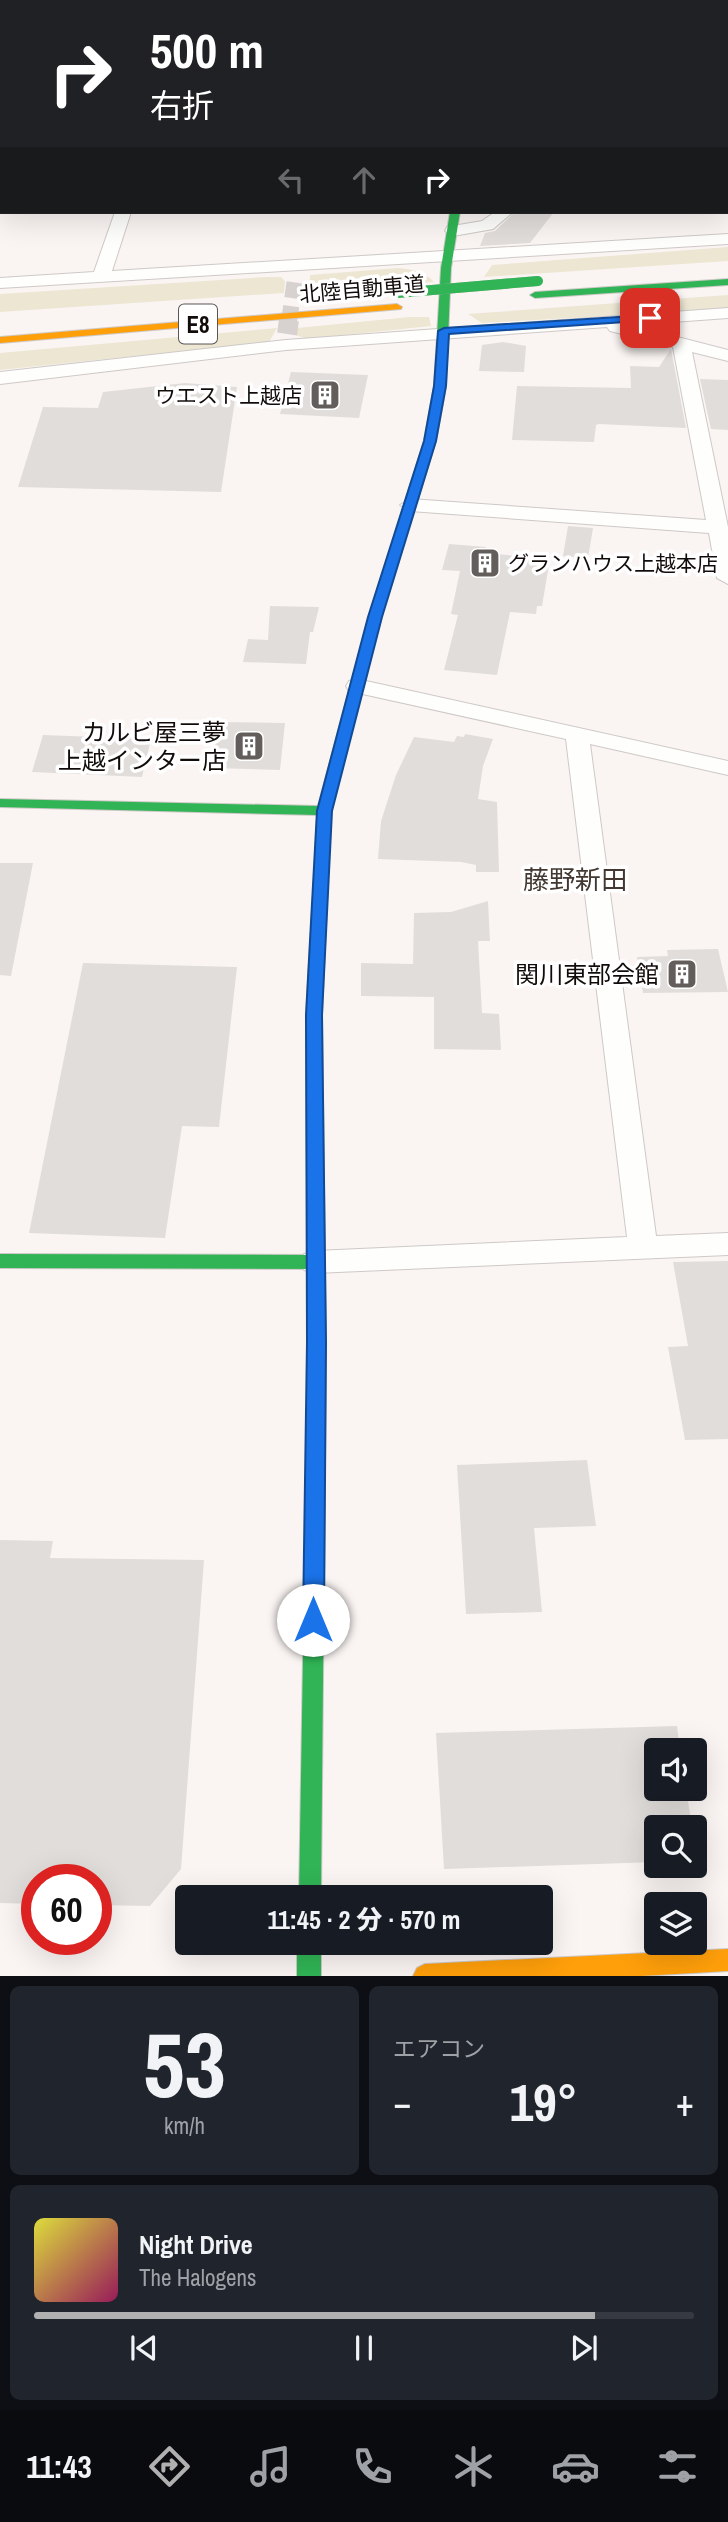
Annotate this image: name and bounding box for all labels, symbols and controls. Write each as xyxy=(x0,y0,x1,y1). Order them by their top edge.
text: 500 m xyxy=(150,17,264,83)
icon: right xyxy=(35,28,126,119)
text: 右折 xyxy=(150,84,214,127)
icon: left xyxy=(272,161,310,199)
icon: ahead xyxy=(345,161,383,199)
icon: right xyxy=(418,161,456,199)
street label: 北陸自動車道 xyxy=(298,269,426,309)
pin xyxy=(620,288,680,348)
icon: arrive xyxy=(631,299,669,337)
road number: E8 xyxy=(179,304,217,344)
building icon: ウエスト上越店 xyxy=(308,378,342,412)
place label: ウエスト上越店 xyxy=(155,381,302,410)
building icon: グランハウス上越本店 xyxy=(468,546,502,580)
place label: グランハウス上越本店 xyxy=(508,549,718,578)
place label: カルビ屋三夢 上越インター店 xyxy=(58,716,226,776)
building icon: カルビ屋三夢 上越インター店 xyxy=(232,729,266,763)
district label: 藤野新田 xyxy=(523,862,627,897)
building icon: 関川東部会館 xyxy=(665,957,699,991)
place label: 関川東部会館 xyxy=(515,958,659,990)
position arrow xyxy=(276,1583,350,1657)
map controls xyxy=(644,1738,707,1955)
button: sound xyxy=(644,1738,707,1801)
button: search xyxy=(644,1815,707,1878)
speed limit sign: 60 xyxy=(21,1864,112,1955)
button: layers xyxy=(644,1892,707,1955)
text: 11:45 · 2 分 · 570 m xyxy=(267,1902,461,1937)
text: 53 xyxy=(143,2003,226,2125)
text: エアコン xyxy=(393,2033,485,2064)
text: 19° xyxy=(509,2067,578,2137)
text: − xyxy=(393,2077,411,2128)
text: + xyxy=(676,2077,694,2128)
text: km/h xyxy=(164,2110,205,2141)
text: Night Drive xyxy=(139,2227,253,2262)
text: The Halogens xyxy=(139,2262,256,2293)
icon: previous xyxy=(125,2329,163,2367)
icon: pause xyxy=(345,2329,383,2367)
icon: next xyxy=(565,2329,603,2367)
icon: directions xyxy=(145,2442,194,2491)
icon: music xyxy=(246,2442,295,2491)
icon: phone xyxy=(348,2442,397,2491)
icon: climate xyxy=(449,2442,498,2491)
icon: car xyxy=(551,2442,600,2491)
icon: filters xyxy=(653,2442,702,2491)
text: 11:43 xyxy=(26,2445,92,2488)

